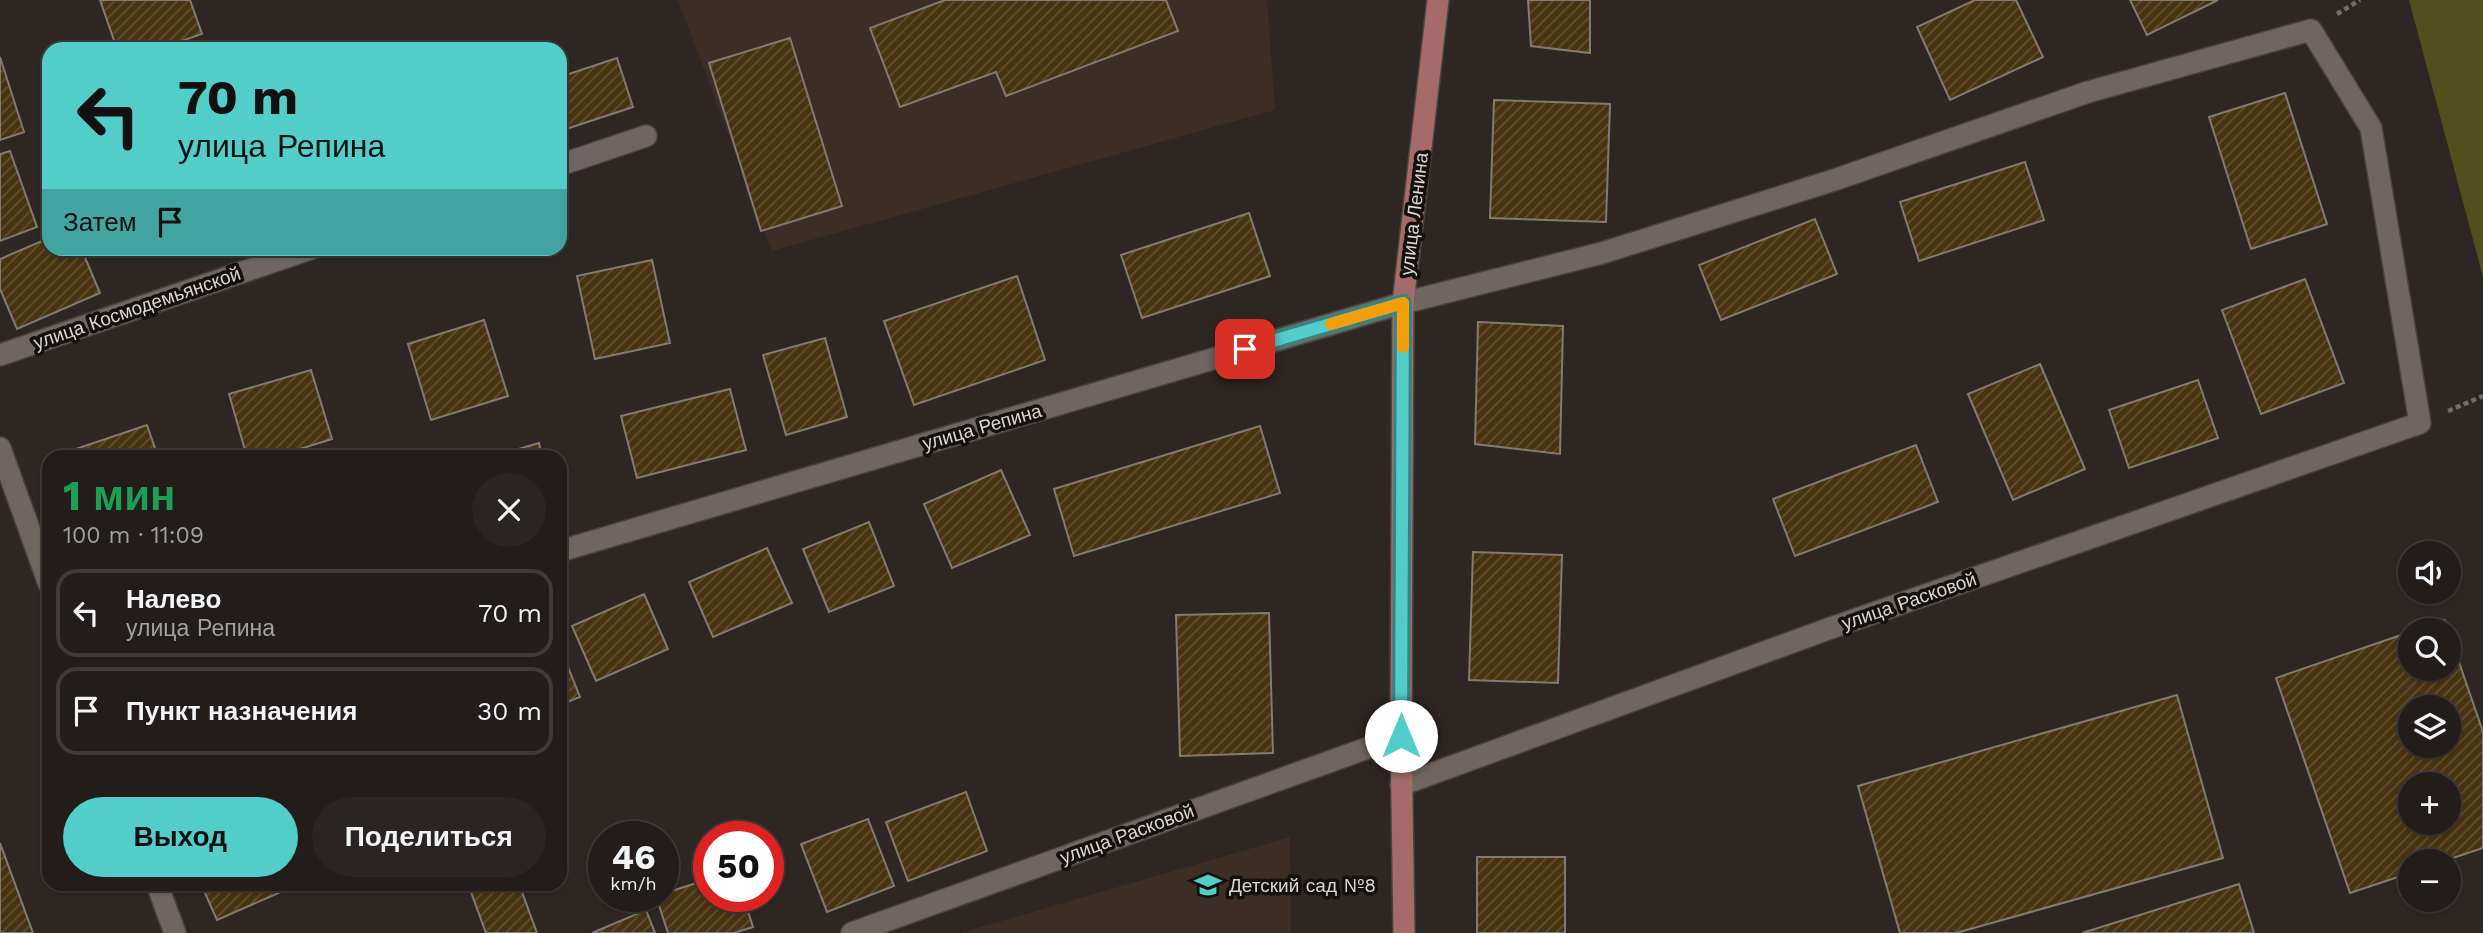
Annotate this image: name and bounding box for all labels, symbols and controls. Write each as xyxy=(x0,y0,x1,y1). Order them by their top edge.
text: 70 m xyxy=(178,68,298,126)
icon: left xyxy=(63,70,154,161)
text: улица Репина xyxy=(178,127,385,165)
street label: улица Ленина xyxy=(1395,151,1433,277)
icon: arrive xyxy=(151,203,189,241)
text: Затем xyxy=(63,207,137,237)
street label: улица Космодемьянской xyxy=(30,262,244,354)
pin xyxy=(1215,319,1275,379)
icon: arrive xyxy=(1226,330,1264,368)
street label: улица Репина xyxy=(920,399,1045,455)
text: 1 мин xyxy=(63,471,175,520)
button: close xyxy=(472,473,546,547)
text: 100 m · 11:09 xyxy=(63,522,204,549)
map controls xyxy=(2398,541,2461,912)
button: sound xyxy=(2398,541,2461,604)
street label: улица Расковой xyxy=(1839,567,1979,635)
text: Налево xyxy=(126,584,221,614)
icon: left xyxy=(67,594,105,632)
text: 70 m xyxy=(478,598,542,628)
text: улица Репина xyxy=(126,615,275,642)
button: search xyxy=(2398,618,2461,681)
icon: arrive xyxy=(67,692,105,730)
button: layers xyxy=(2398,695,2461,758)
text: Пункт назначения xyxy=(126,696,357,726)
text: 30 m xyxy=(477,696,542,726)
position arrow xyxy=(1364,699,1438,773)
button: + xyxy=(2398,772,2461,835)
button: Выход xyxy=(63,797,298,877)
button: Поделиться xyxy=(312,797,546,877)
street label: улица Расковой xyxy=(1057,799,1197,869)
speed limit sign: 50 xyxy=(693,821,784,912)
text: 46 xyxy=(611,836,656,878)
button: − xyxy=(2398,849,2461,912)
school or university icon: Детский сад №8 xyxy=(1193,870,1223,900)
text: km/h xyxy=(610,873,657,894)
place label: Детский сад №8 xyxy=(1229,874,1376,897)

